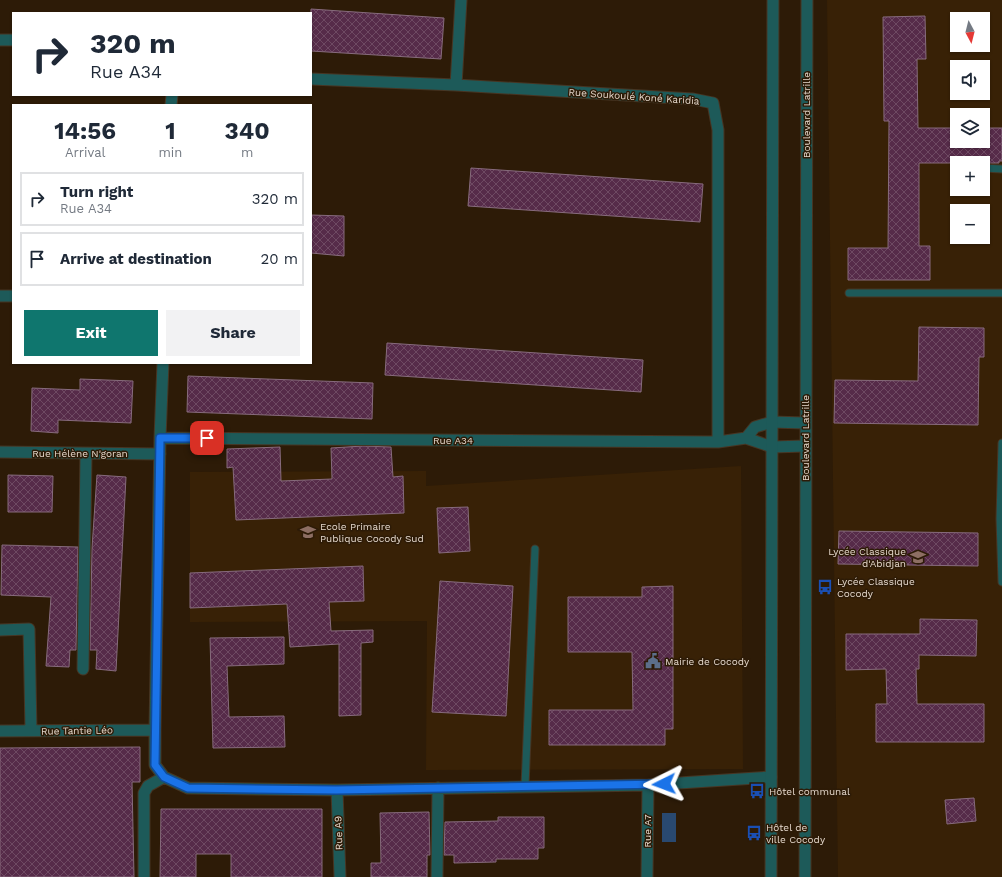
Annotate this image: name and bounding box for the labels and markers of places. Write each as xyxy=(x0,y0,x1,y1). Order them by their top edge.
pin xyxy=(190,421,224,455)
place label: Ecole Primaire Publique Cocody Sud xyxy=(320,521,424,544)
school or university icon: Ecole Primaire Publique Cocody Sud xyxy=(299,523,317,541)
place label: Lycée Classique d'Abidjan xyxy=(828,546,906,569)
school or university icon: Lycée Classique d'Abidjan xyxy=(909,548,927,566)
place label: Lycée Classique Cocody xyxy=(837,576,915,599)
bus stop icon: Lycée Classique Cocody xyxy=(816,578,834,596)
public building icon: Mairie de Cocody xyxy=(644,652,662,670)
place label: Mairie de Cocody xyxy=(665,656,750,667)
bus stop icon: Hôtel communal xyxy=(748,782,766,800)
place label: Hôtel communal xyxy=(769,786,850,797)
place label: Hôtel de ville Cocody xyxy=(766,822,826,845)
bus stop icon: Hôtel de ville Cocody xyxy=(745,824,763,842)

